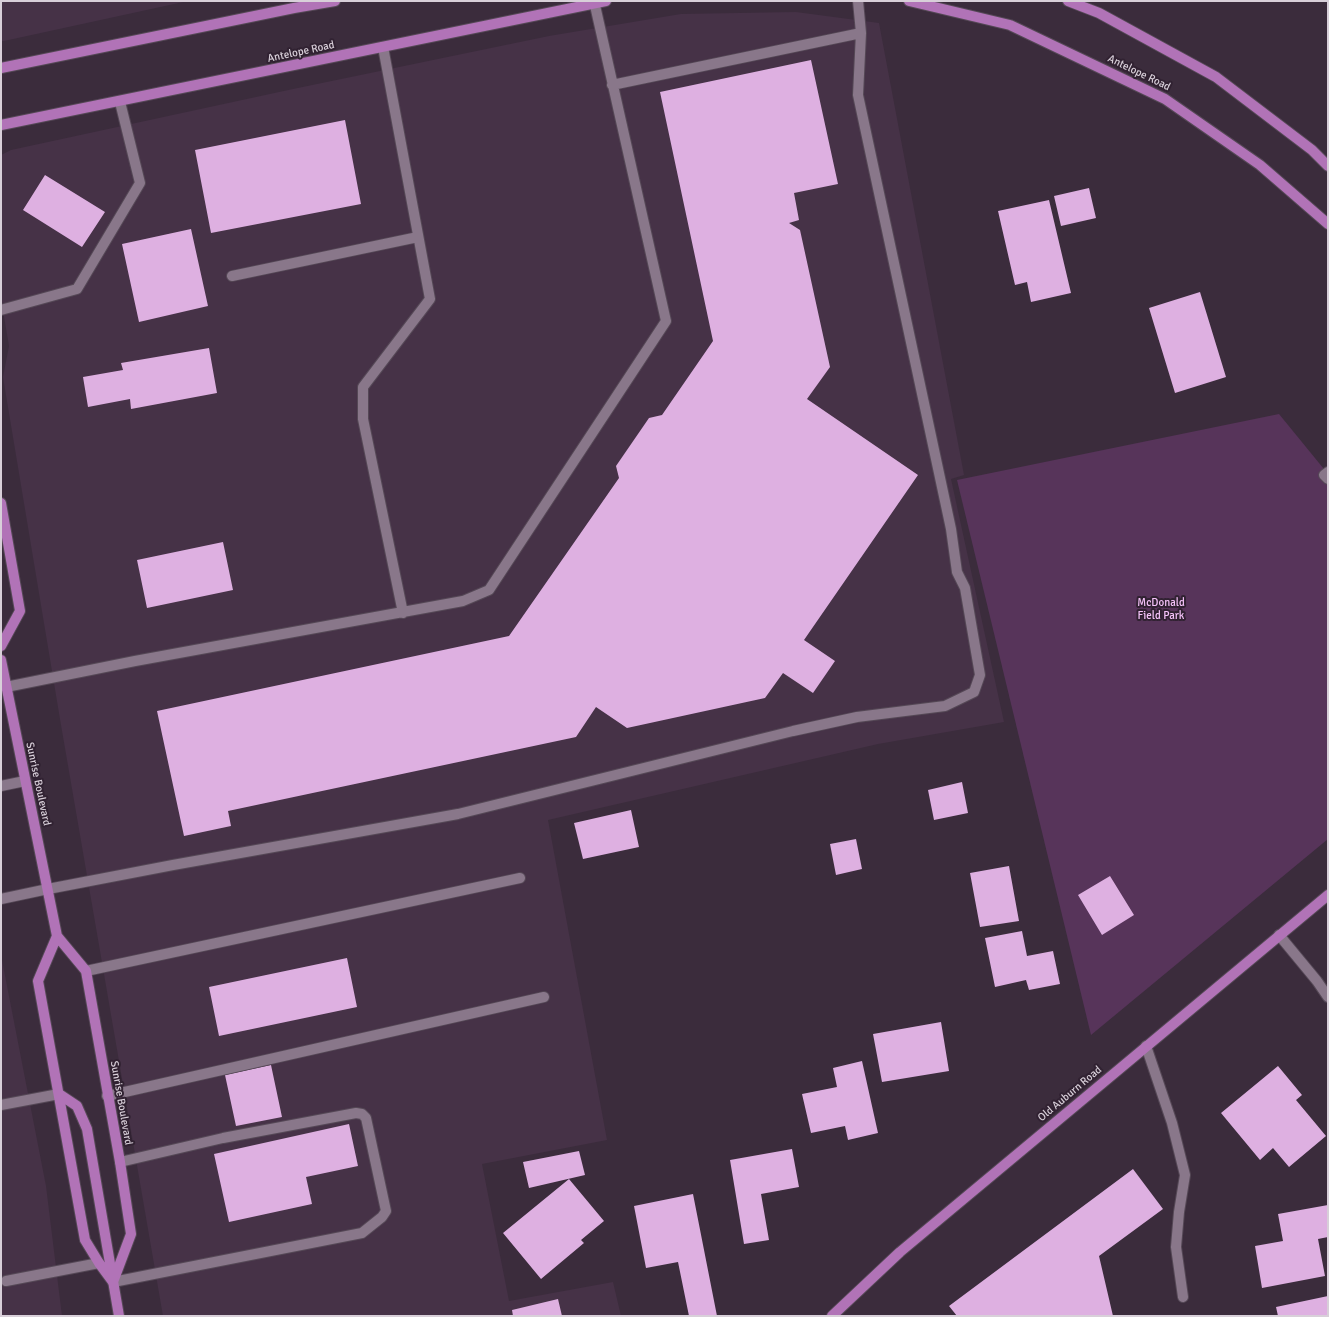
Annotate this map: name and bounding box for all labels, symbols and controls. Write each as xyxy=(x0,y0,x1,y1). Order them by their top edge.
street label: Antelope Road xyxy=(266,38,336,66)
street label: Antelope Road xyxy=(1105,52,1173,94)
park label: McDonald Field Park xyxy=(1137,596,1185,622)
street label: Sunrise Boulevard xyxy=(23,741,53,827)
street label: Sunrise Boulevard xyxy=(107,1060,135,1146)
street label: Old Auburn Road xyxy=(1035,1064,1105,1124)

